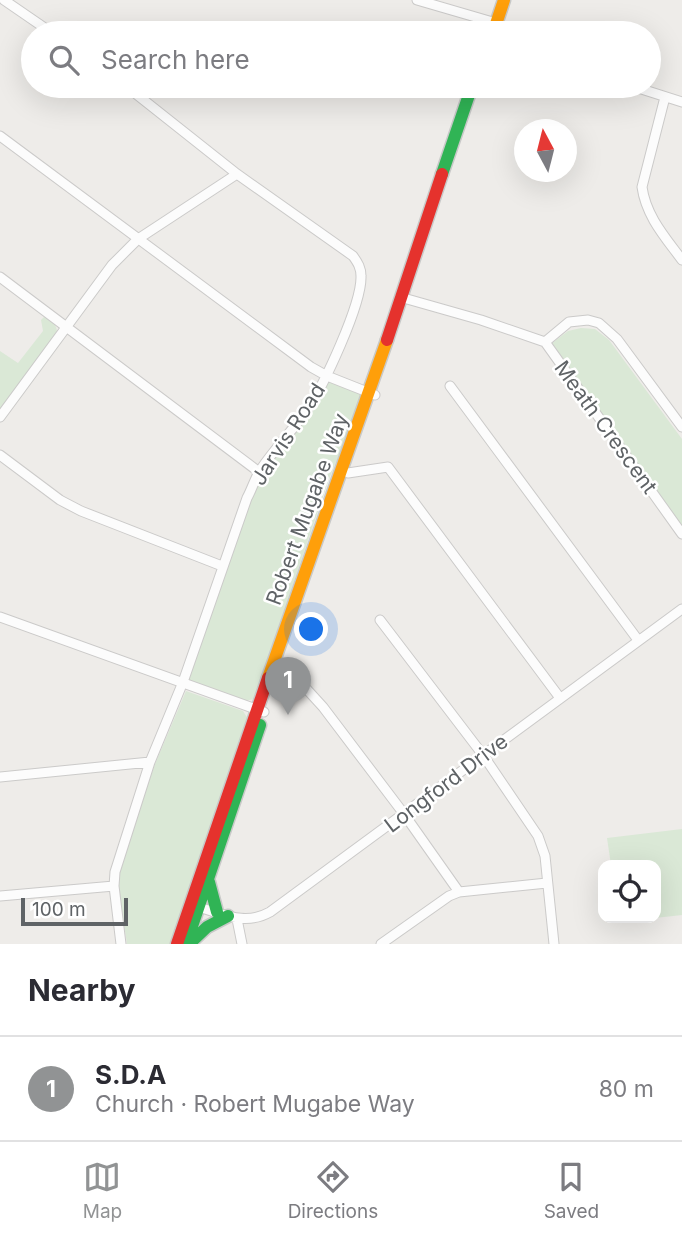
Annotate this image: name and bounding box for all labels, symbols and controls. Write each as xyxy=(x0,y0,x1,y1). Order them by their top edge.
search box xyxy=(21,21,661,98)
icon: search xyxy=(45,41,83,79)
text: Search here xyxy=(101,44,250,75)
north arrow xyxy=(514,119,577,182)
street label: Meath Crescent xyxy=(549,356,663,498)
street label: Jarvis Road xyxy=(246,378,330,490)
street label: Robert Mugabe Way xyxy=(261,410,353,608)
your location xyxy=(294,612,328,646)
pin: 1 xyxy=(265,657,311,715)
street label: Longford Drive xyxy=(379,729,513,837)
map controls xyxy=(598,860,661,923)
button: locate xyxy=(598,860,661,923)
scale bar xyxy=(21,895,128,927)
text: 100 m xyxy=(32,898,86,921)
text: Nearby xyxy=(28,972,136,1008)
text: S.D.A xyxy=(95,1059,166,1090)
text: 1 xyxy=(46,1075,56,1103)
text: 80 m xyxy=(599,1075,654,1103)
text: Church · Robert Mugabe Way xyxy=(95,1090,415,1118)
tab: Map xyxy=(83,1158,122,1223)
tab: Directions xyxy=(288,1158,378,1223)
tab: Saved xyxy=(544,1158,599,1223)

